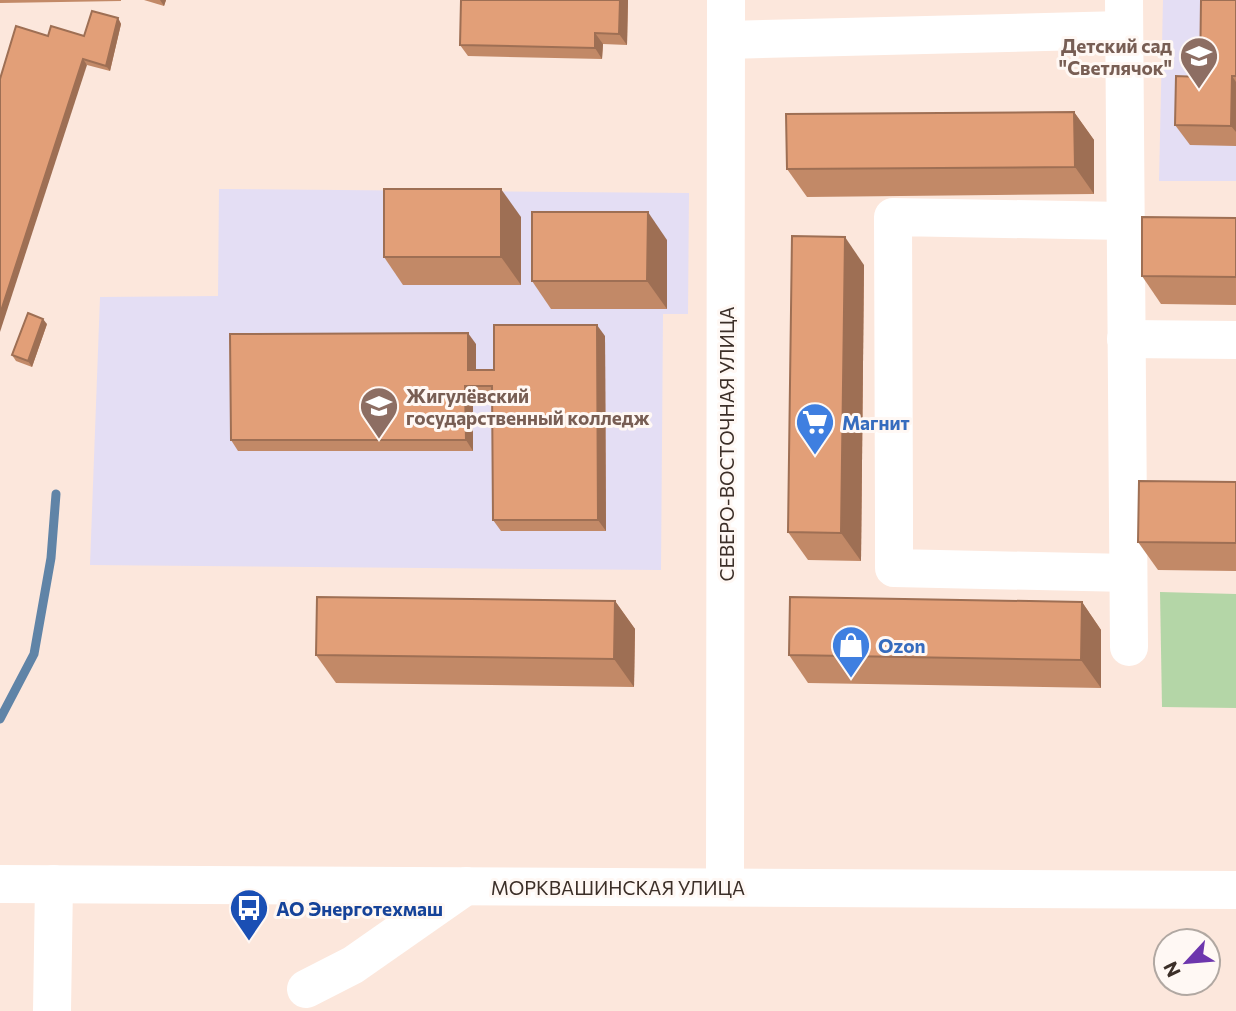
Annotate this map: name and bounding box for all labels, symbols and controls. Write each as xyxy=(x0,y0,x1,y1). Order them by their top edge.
place label: Детский сад "Светлячок" xyxy=(1059,34,1172,79)
school or university icon: Детский сад "Светлячок" xyxy=(1178,35,1220,90)
street label: СЕВЕРО-ВОСТОЧНАЯ УЛИЦА xyxy=(715,306,738,582)
place label: Жигулёвский государственный колледж xyxy=(406,384,650,429)
school or university icon: Жигулёвский государственный колледж xyxy=(358,385,400,440)
supermarket icon: Магнит xyxy=(794,401,836,456)
place label: Магнит xyxy=(842,411,910,434)
shop icon: Ozon xyxy=(830,624,872,679)
place label: Ozon xyxy=(878,634,926,657)
street label: МОРКВАШИНСКАЯ УЛИЦА xyxy=(491,876,745,899)
bus stop icon: АО Энерготехмаш xyxy=(228,887,270,942)
place label: АО Энерготехмаш xyxy=(276,897,443,920)
north arrow xyxy=(1152,927,1222,997)
text: N xyxy=(1158,958,1185,981)

